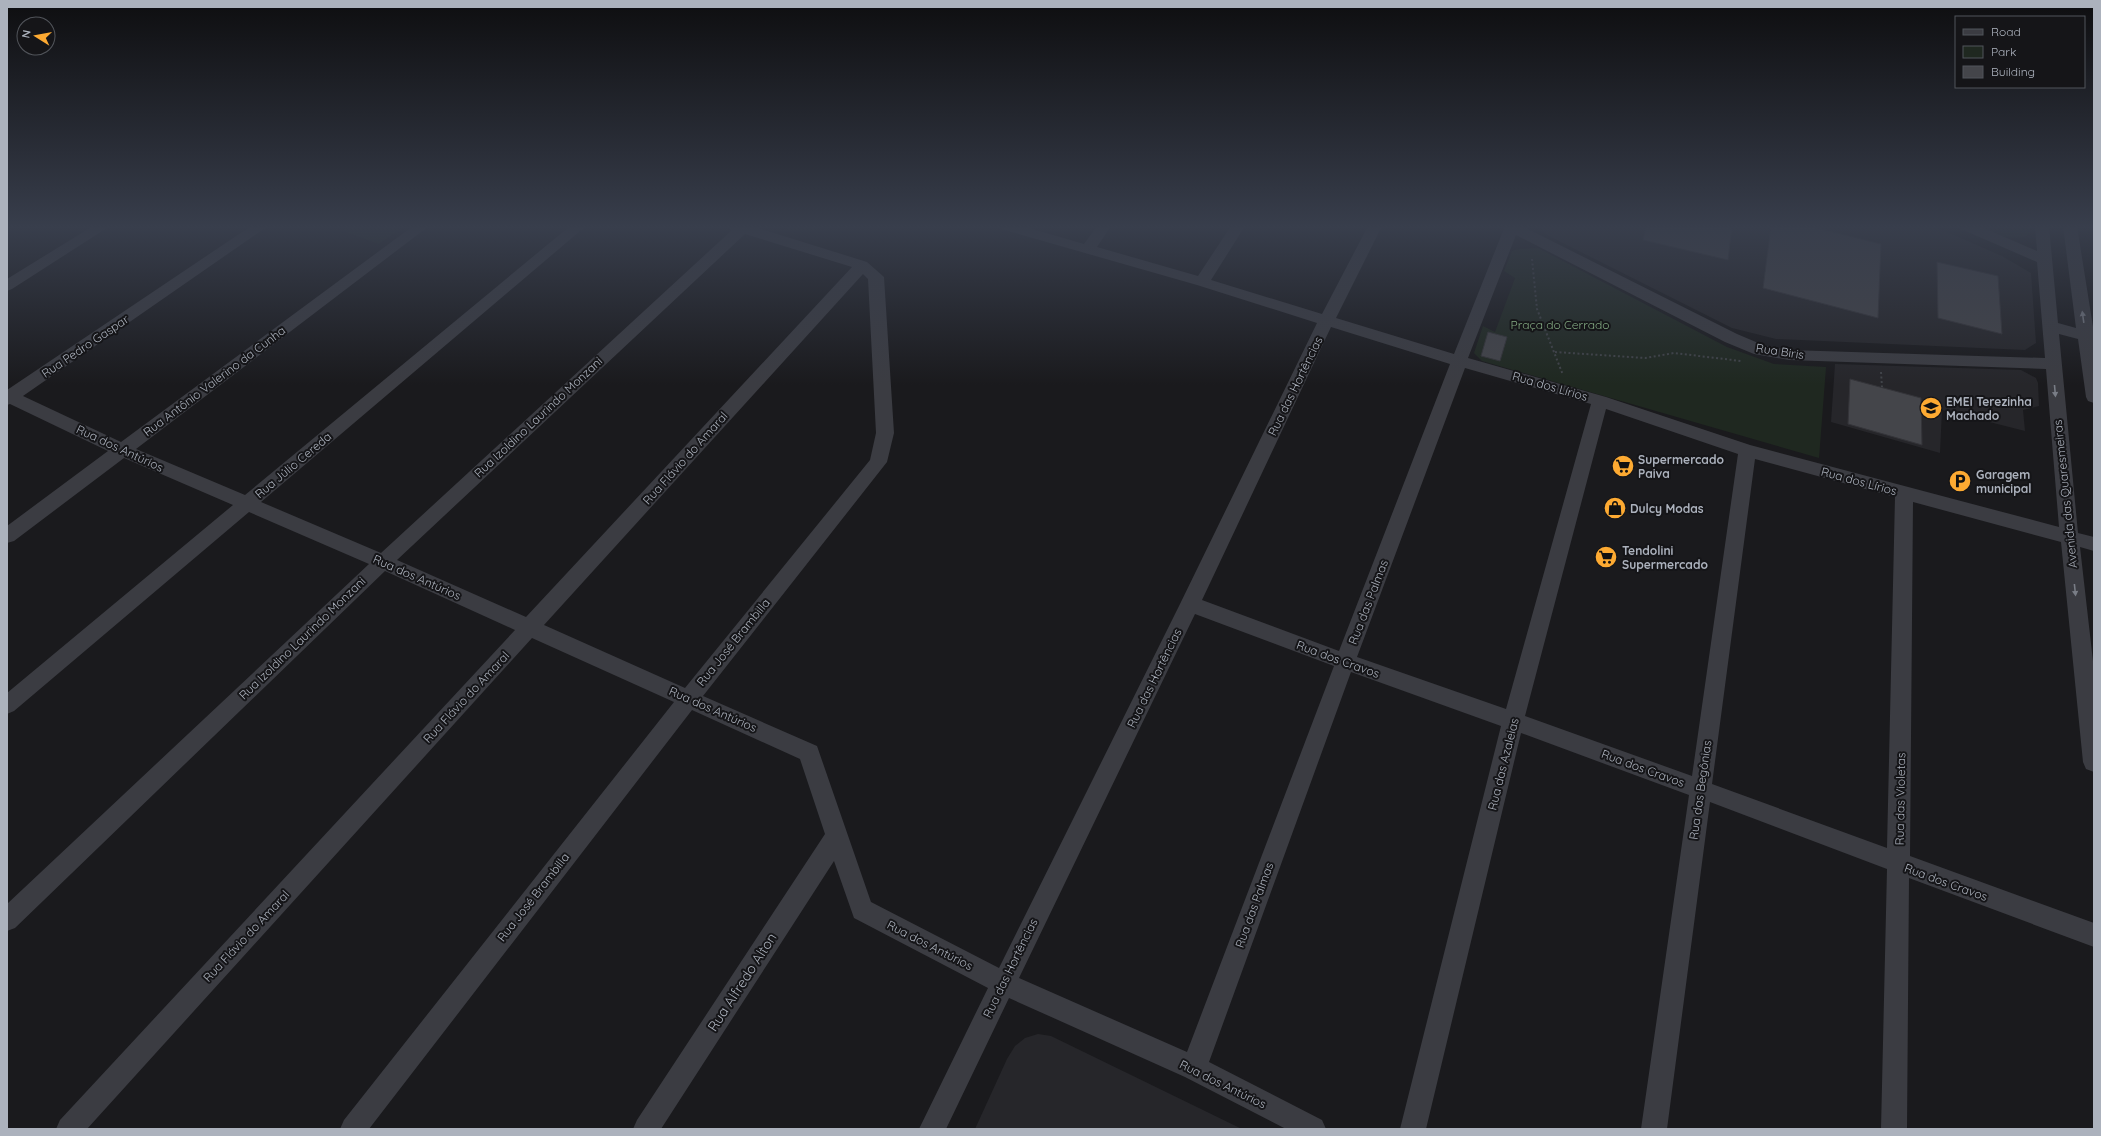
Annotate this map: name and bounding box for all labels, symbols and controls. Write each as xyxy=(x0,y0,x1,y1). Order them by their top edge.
north arrow xyxy=(16,16,56,56)
legend xyxy=(1955,16,2085,88)
text: Road xyxy=(1991,24,2021,39)
text: N xyxy=(19,29,34,39)
text: Park xyxy=(1991,44,2016,59)
text: Building xyxy=(1991,64,2035,79)
street label: Rua Pedro Gaspar xyxy=(39,311,132,381)
one-way arrow xyxy=(2080,311,2086,323)
park label: Praça do Cerrado xyxy=(1511,317,1609,332)
street label: Rua Antônio Valerino da Cunha xyxy=(140,323,288,439)
street label: Rua das Hortências xyxy=(1264,334,1326,438)
street label: Rua Biris xyxy=(1755,340,1805,362)
street label: Rua Izoldino Laurindo Monzani xyxy=(471,354,605,480)
street label: Rua dos Lírios xyxy=(1511,368,1590,404)
one-way arrow xyxy=(2051,385,2058,397)
place label: EMEI Terezinha Machado xyxy=(1946,394,2032,423)
school or university icon: EMEI Terezinha Machado xyxy=(1918,395,1944,421)
street label: Rua Flávio do Amaral xyxy=(639,409,731,507)
street label: Avenida das Quaresmeiras xyxy=(2050,419,2080,569)
street label: Rua dos Antúrios xyxy=(74,421,166,475)
street label: Rua Júlio Cereda xyxy=(252,429,334,501)
place label: Supermercado Paiva xyxy=(1638,452,1724,481)
supermarket icon: Supermercado Paiva xyxy=(1610,453,1636,479)
street label: Rua dos Lírios xyxy=(1820,464,1899,498)
place label: Garagem municipal xyxy=(1976,467,2031,496)
parking icon: Garagem municipal xyxy=(1947,468,1973,494)
shop icon: Dulcy Modas xyxy=(1602,495,1628,521)
place label: Dulcy Modas xyxy=(1630,501,1704,516)
place label: Tendolini Supermercado xyxy=(1622,543,1708,572)
supermarket icon: Tendolini Supermercado xyxy=(1593,544,1619,570)
street label: Rua dos Antúrios xyxy=(371,551,463,603)
street label: Rua das Palmas xyxy=(1345,557,1391,647)
street label: Rua Izoldino Laurindo Monzani xyxy=(236,574,368,702)
one-way arrow xyxy=(2072,583,2078,596)
street label: Rua José Brambilla xyxy=(693,595,773,689)
street label: Rua das Hortências xyxy=(1123,626,1185,730)
street label: Rua dos Cravos xyxy=(1294,637,1382,681)
street label: Rua Flávio do Amaral xyxy=(420,648,512,746)
street label: Rua dos Antúrios xyxy=(667,683,759,735)
street label: Rua das Azaleias xyxy=(1484,716,1522,812)
street label: Rua das Begônias xyxy=(1686,739,1714,841)
street label: Rua dos Cravos xyxy=(1599,746,1687,790)
street label: Rua das Violetas xyxy=(1892,752,1908,846)
street label: Rua José Brambilla xyxy=(494,850,572,944)
street label: Rua das Palmas xyxy=(1232,860,1277,950)
street label: Rua dos Cravos xyxy=(1902,860,1990,904)
street label: Rua Flávio do Amaral xyxy=(200,887,292,985)
street label: Rua das Hortências xyxy=(979,916,1041,1020)
street label: Rua dos Antúrios xyxy=(885,917,976,973)
street label: Rua Alfredo Alton xyxy=(703,929,781,1035)
street label: Rua dos Antúrios xyxy=(1177,1057,1269,1112)

